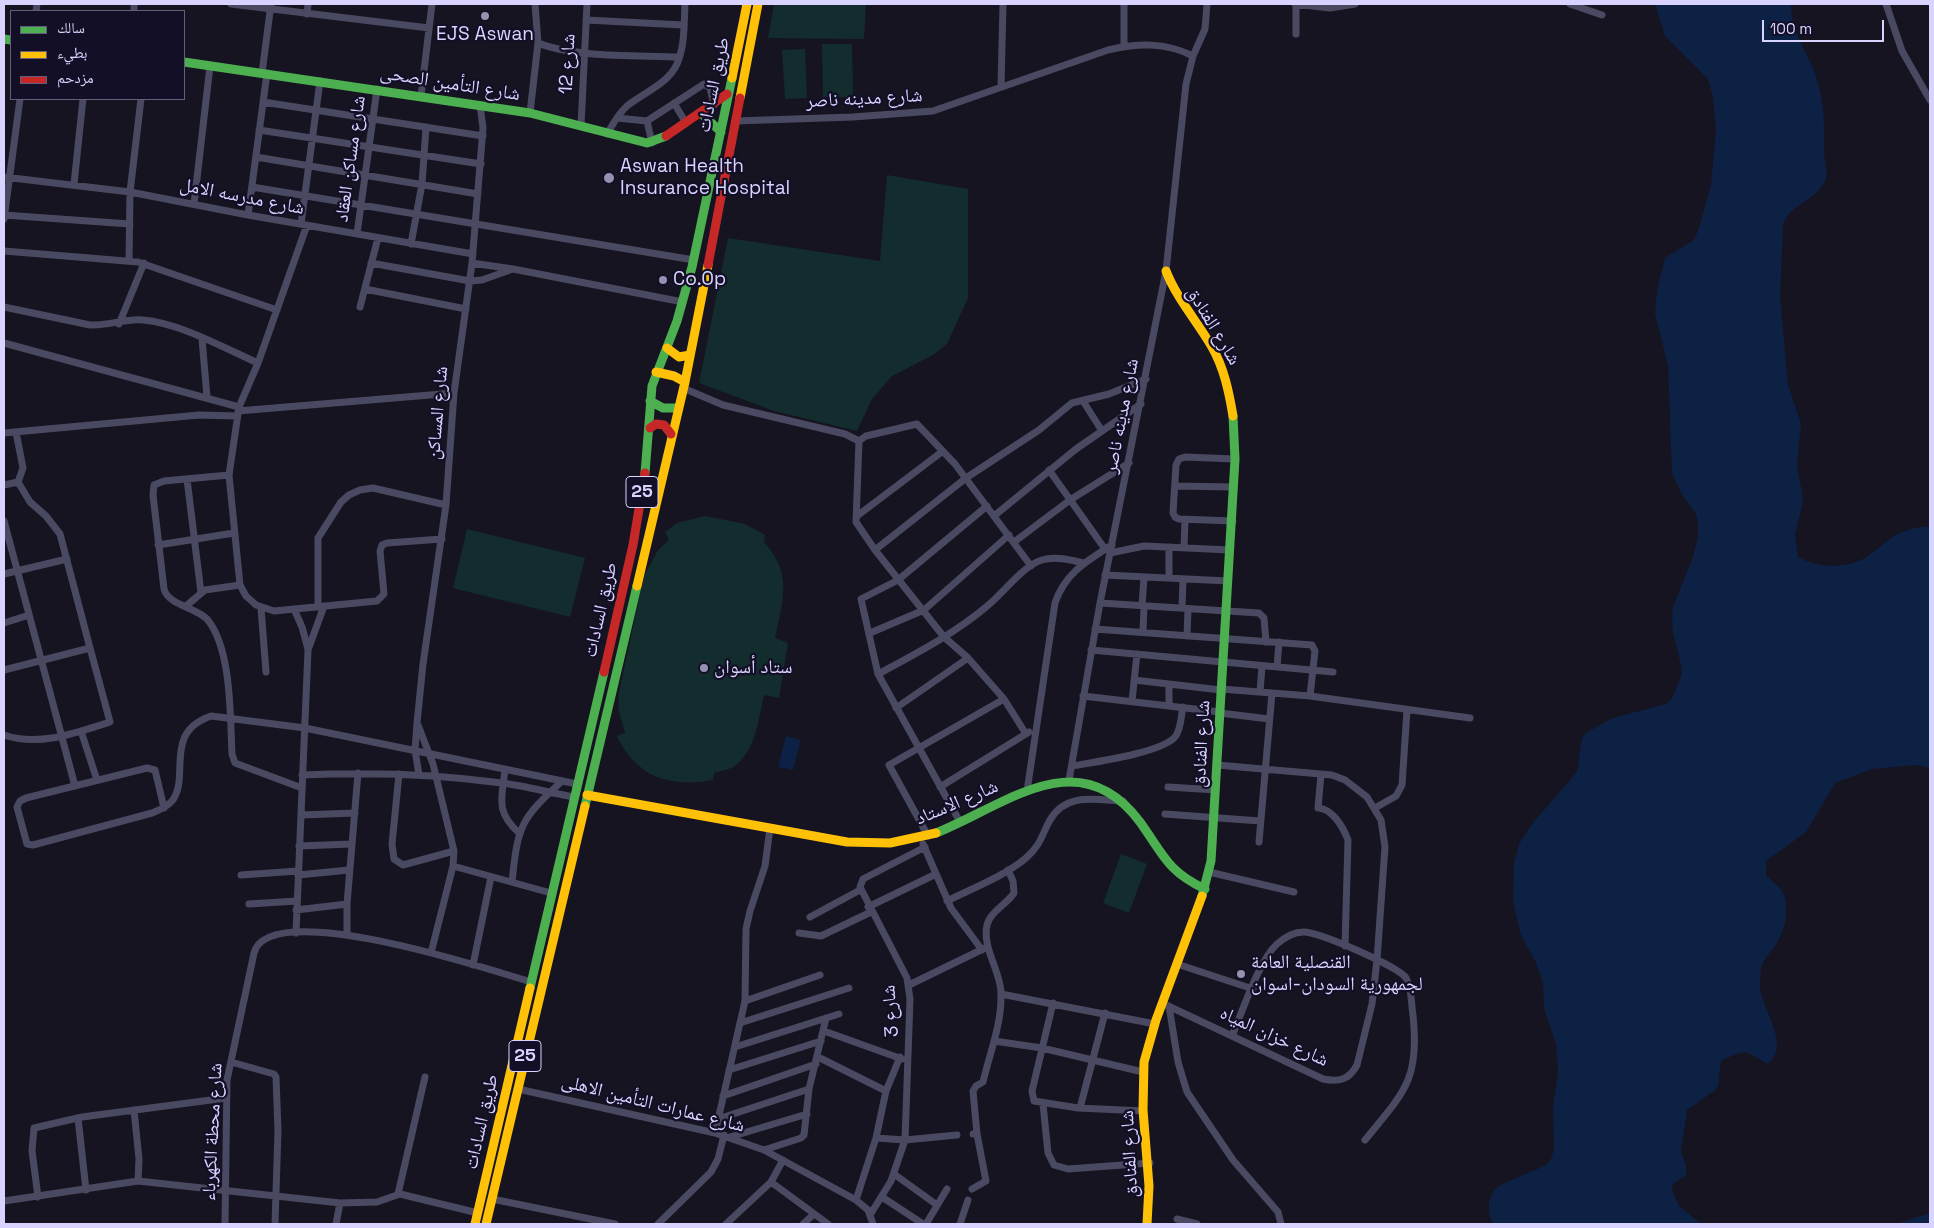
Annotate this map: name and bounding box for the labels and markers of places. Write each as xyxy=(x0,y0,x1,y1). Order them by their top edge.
marker: EJS Aswan xyxy=(479,10,491,22)
place label: EJS Aswan xyxy=(436,24,534,46)
place label: Aswan Health Insurance Hospital xyxy=(620,156,790,200)
marker: Aswan Health Insurance Hospital xyxy=(602,171,616,185)
place label: Co.Op xyxy=(673,269,726,291)
marker: Co.Op xyxy=(657,274,669,286)
place label: ستاد أسوان xyxy=(714,657,792,679)
marker: ستاد أسوان xyxy=(698,662,710,674)
place label: القنصلية العامة لجمهورية السودان-اسوان xyxy=(1251,952,1423,996)
marker: القنصلية العامة لجمهورية السودان-اسوان xyxy=(1235,968,1247,980)

